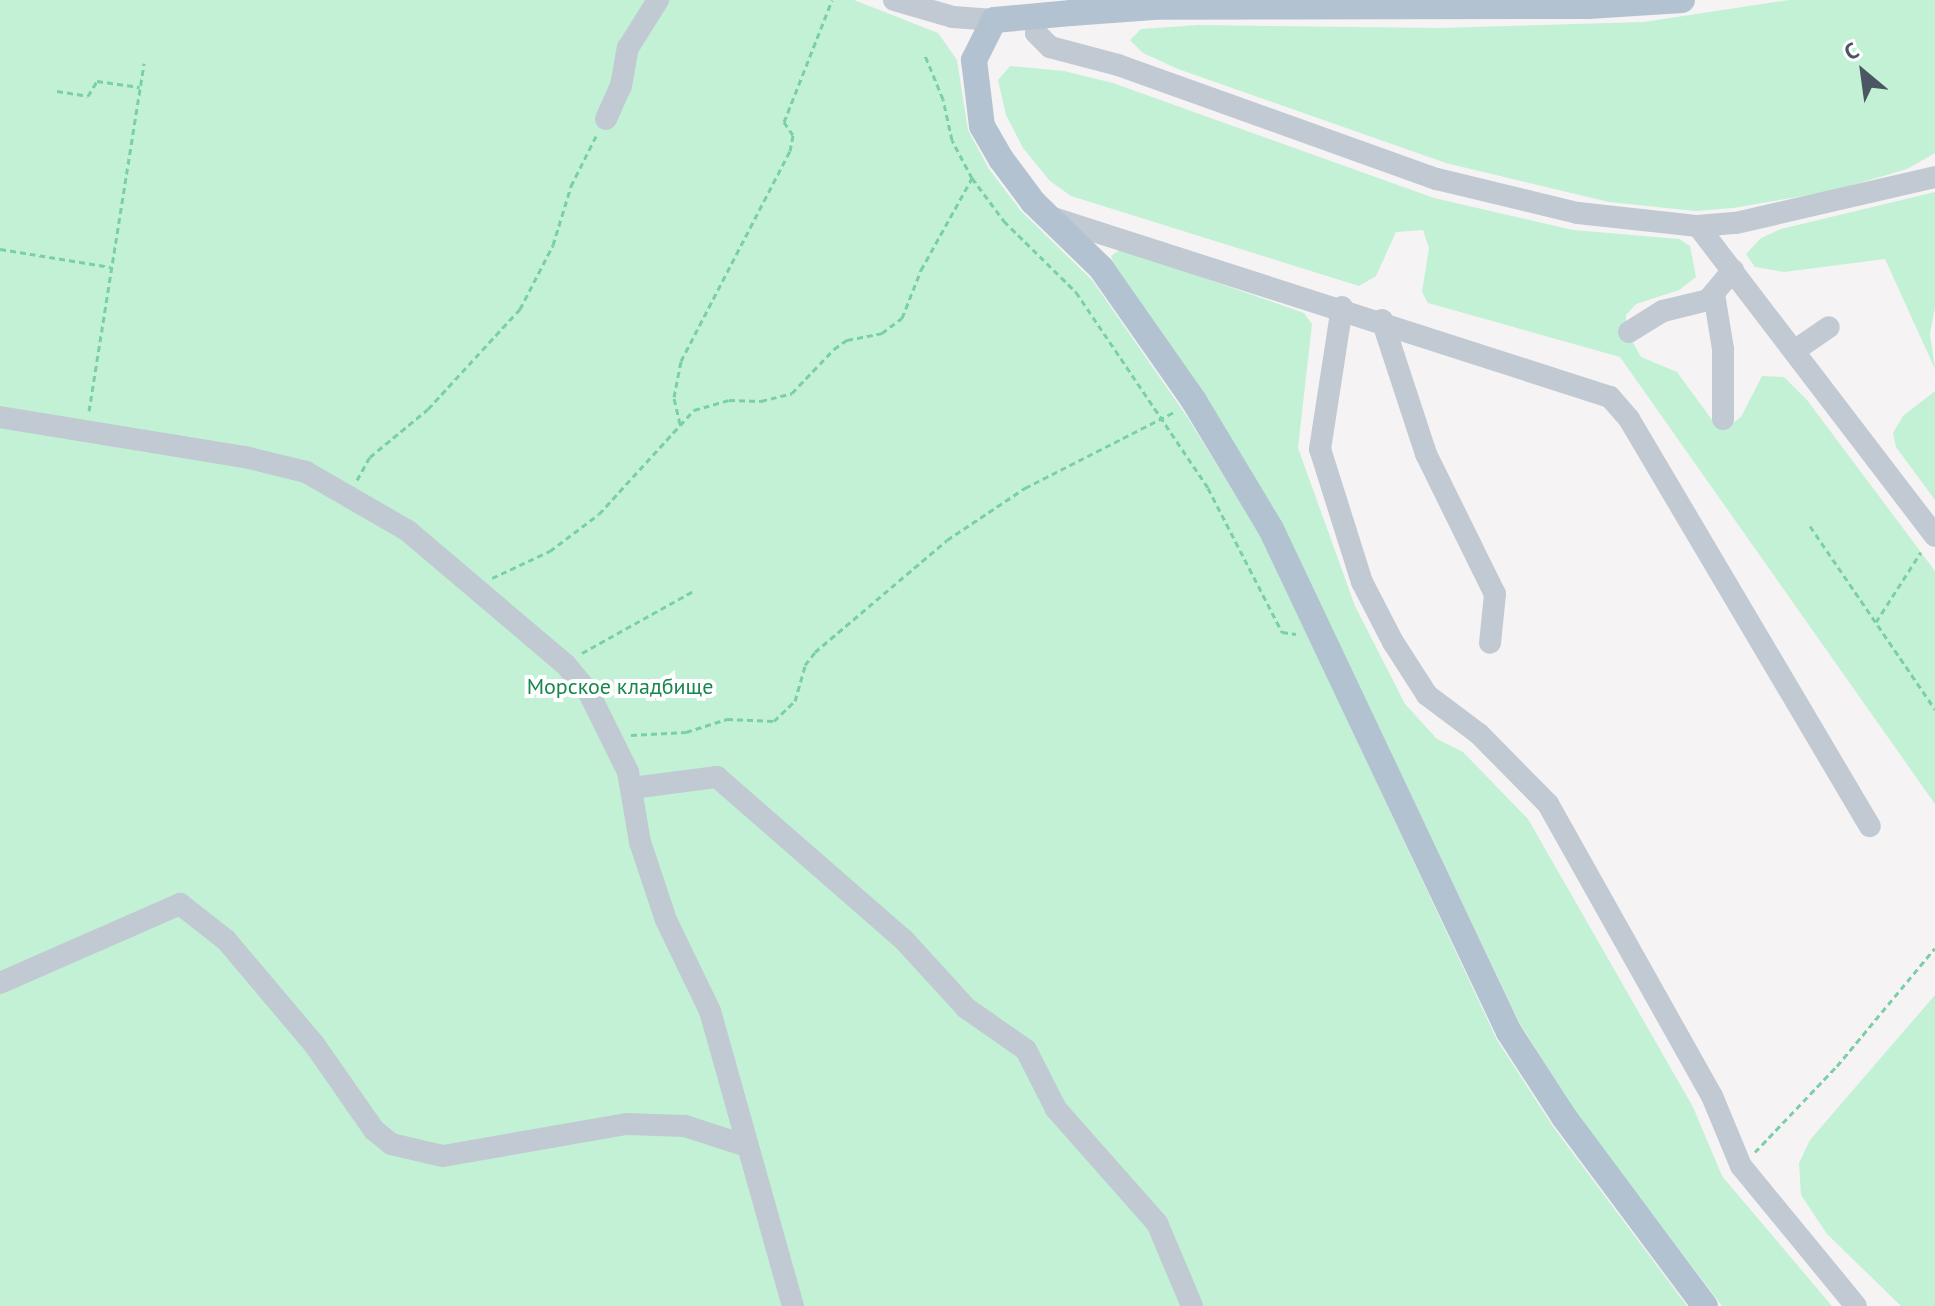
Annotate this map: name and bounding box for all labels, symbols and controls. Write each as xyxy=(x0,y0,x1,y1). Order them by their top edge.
north arrow xyxy=(1823,32,1903,112)
text: С xyxy=(1839,36,1864,66)
park label: Морское кладбище xyxy=(527,674,713,700)

